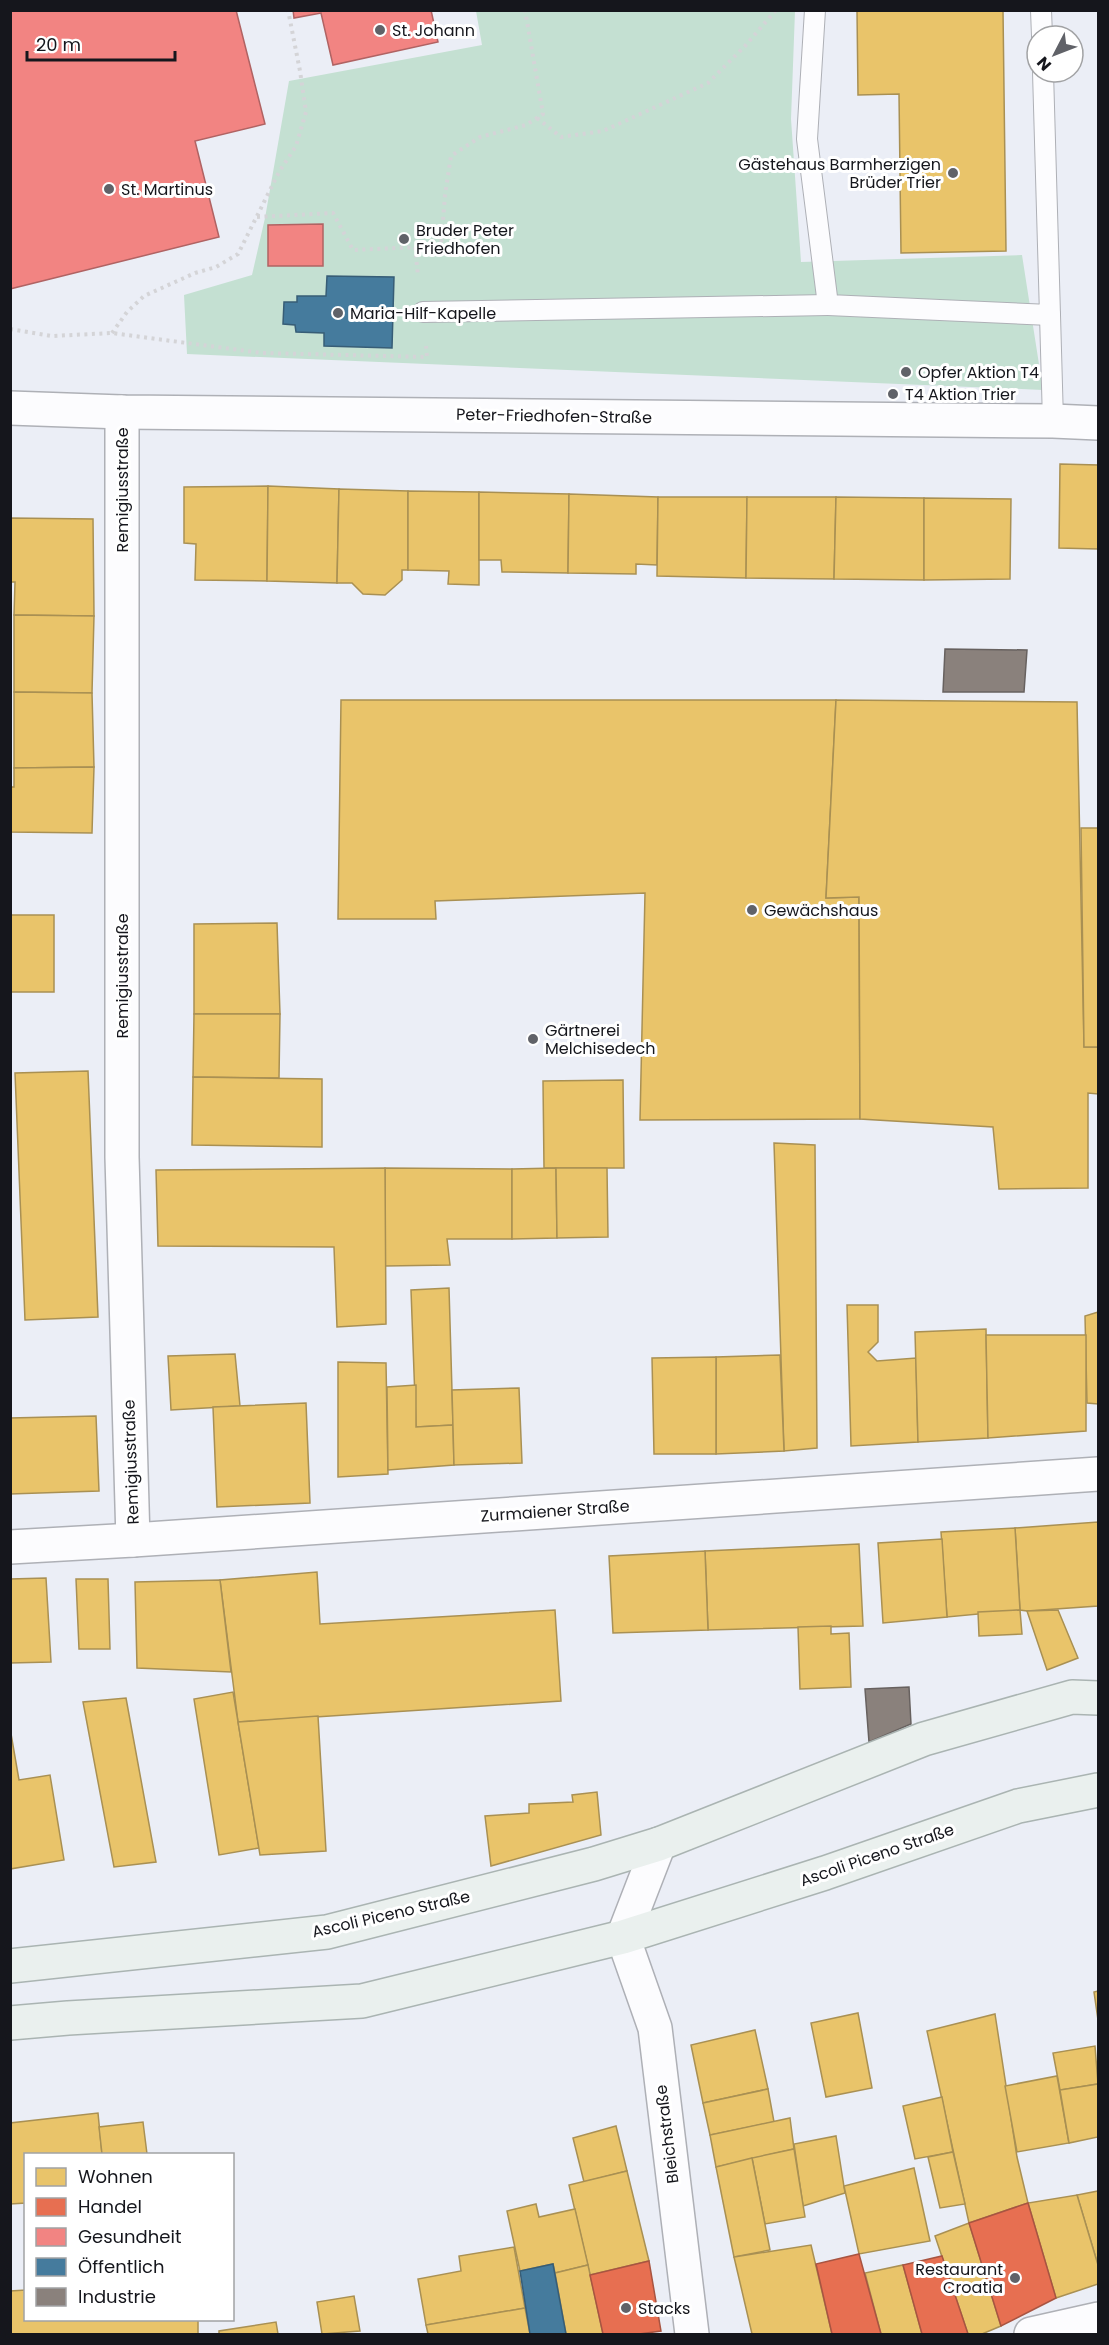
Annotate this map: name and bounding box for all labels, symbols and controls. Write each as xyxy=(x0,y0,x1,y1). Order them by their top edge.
place label: St. Johann xyxy=(392,19,475,42)
marker: St. Johann xyxy=(373,23,387,37)
scale bar xyxy=(27,24,176,62)
north arrow xyxy=(1025,24,1085,84)
text: 20 m xyxy=(36,32,81,57)
text: N xyxy=(1032,52,1057,76)
place label: Gästehaus Barmherzigen Brüder Trier xyxy=(738,153,941,194)
marker: Gästehaus Barmherzigen Brüder Trier xyxy=(946,166,960,180)
place label: St. Martinus xyxy=(121,178,213,201)
marker: St. Martinus xyxy=(102,182,116,196)
place label: Bruder Peter Friedhofen xyxy=(416,219,514,260)
marker: Bruder Peter Friedhofen xyxy=(397,232,411,246)
place label: Maria-Hilf-Kapelle xyxy=(350,302,496,325)
marker: Maria-Hilf-Kapelle xyxy=(331,306,345,320)
place label: Opfer Aktion T4 xyxy=(918,361,1039,384)
marker: Opfer Aktion T4 xyxy=(899,365,913,379)
place label: T4 Aktion Trier xyxy=(905,383,1016,406)
marker: T4 Aktion Trier xyxy=(886,387,900,401)
street label: Peter-Friedhofen-Straße xyxy=(456,403,652,429)
street label: Remigiusstraße xyxy=(111,427,134,553)
place label: Gewächshaus xyxy=(764,899,878,922)
marker: Gewächshaus xyxy=(745,903,759,917)
street label: Remigiusstraße xyxy=(111,913,134,1039)
place label: Gärtnerei Melchisedech xyxy=(545,1019,655,1060)
marker: Gärtnerei Melchisedech xyxy=(526,1032,540,1046)
street label: Remigiusstraße xyxy=(117,1399,145,1525)
street label: Zurmaiener Straße xyxy=(480,1494,630,1528)
street label: Ascoli Piceno Straße xyxy=(797,1818,957,1892)
street label: Ascoli Piceno Straße xyxy=(310,1885,472,1943)
street label: Bleichstraße xyxy=(650,2083,684,2185)
legend xyxy=(24,2153,234,2321)
text: Wohnen xyxy=(78,2164,153,2189)
text: Handel xyxy=(78,2194,142,2219)
text: Gesundheit xyxy=(78,2224,181,2249)
text: Öffentlich xyxy=(78,2254,165,2279)
place label: Restaurant Croatia xyxy=(915,2258,1003,2299)
marker: Restaurant Croatia xyxy=(1008,2271,1022,2285)
text: Industrie xyxy=(78,2284,156,2309)
place label: Stacks xyxy=(638,2297,690,2320)
marker: Stacks xyxy=(619,2301,633,2315)

